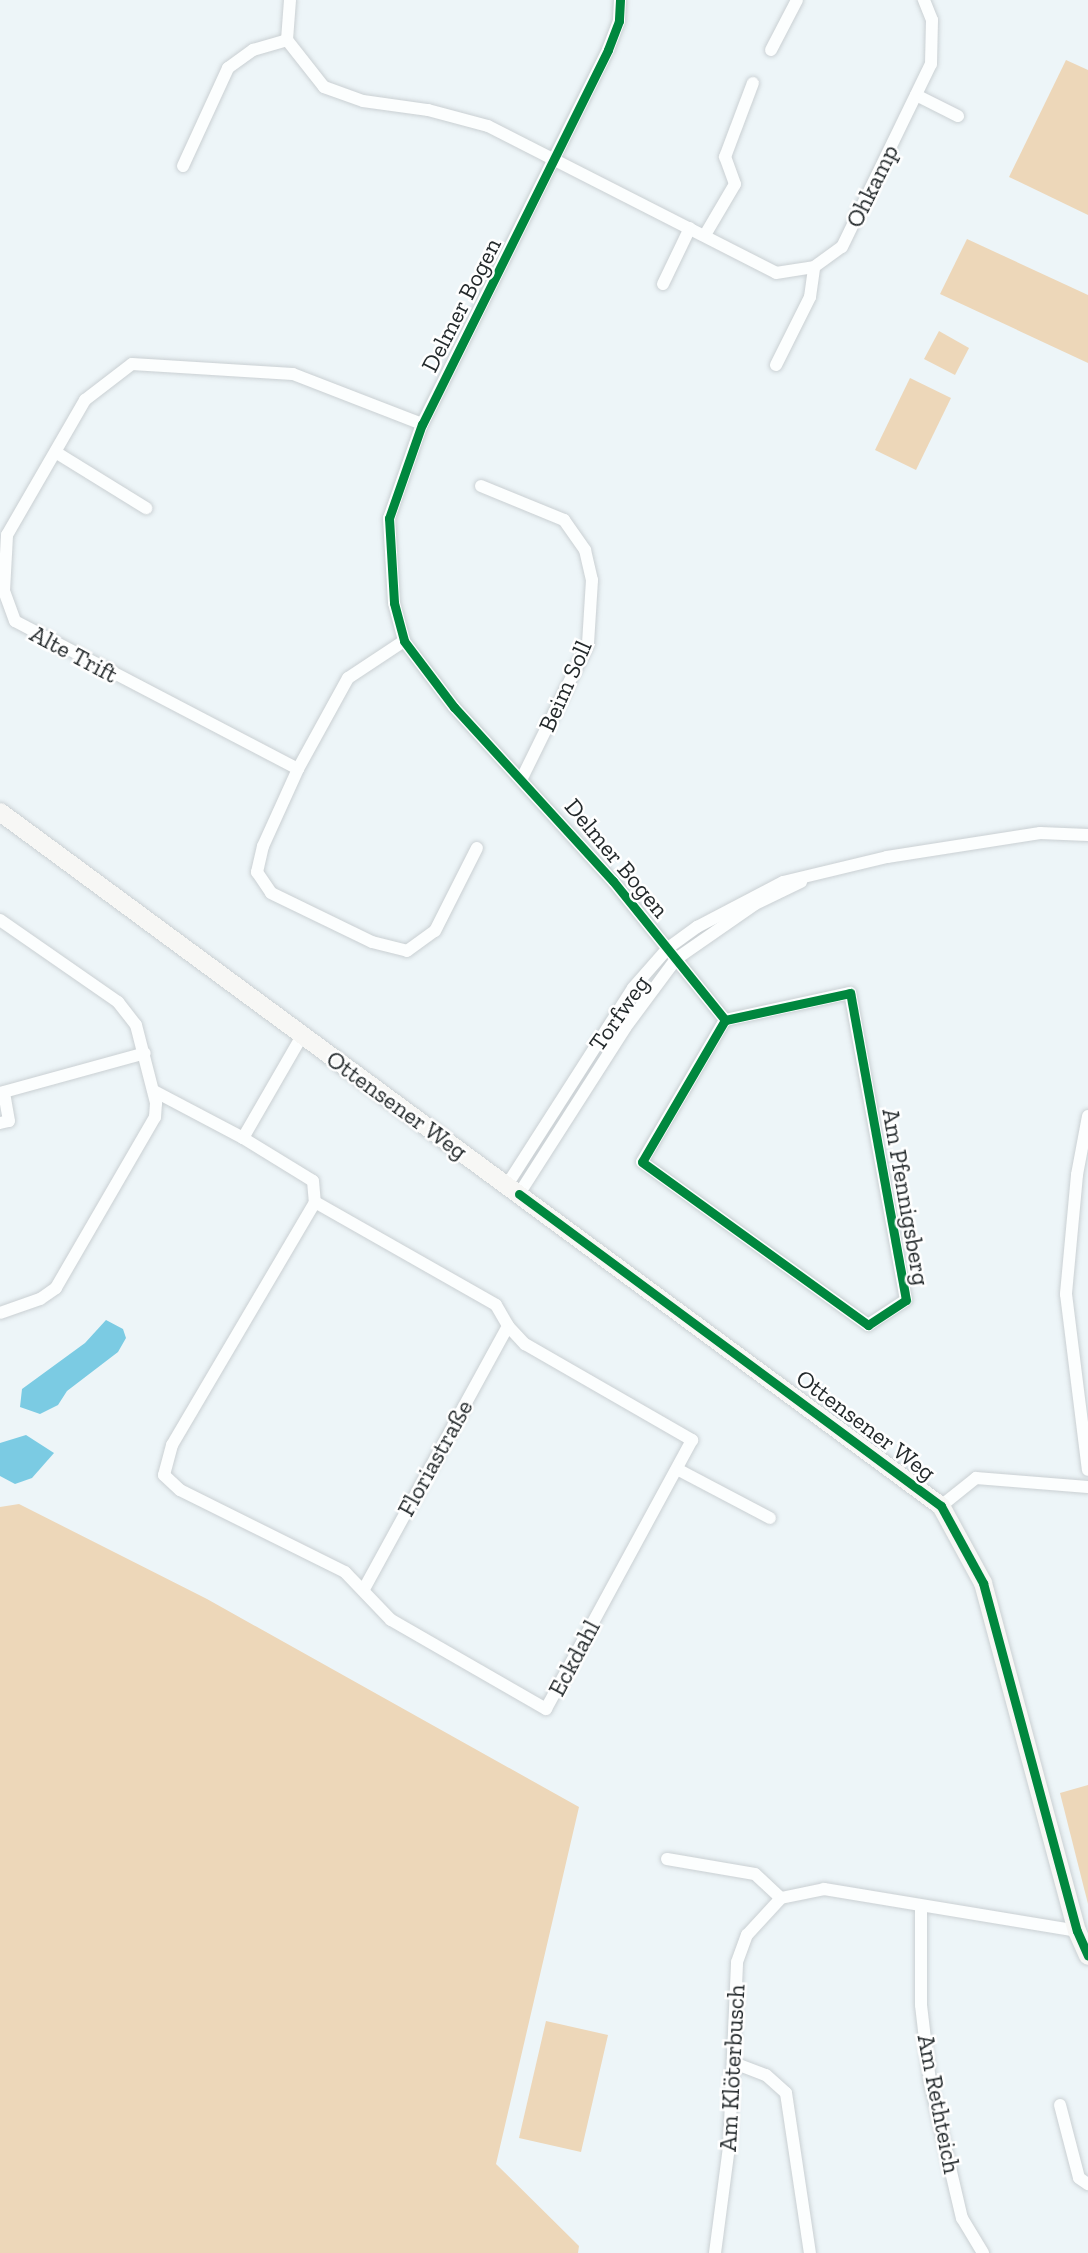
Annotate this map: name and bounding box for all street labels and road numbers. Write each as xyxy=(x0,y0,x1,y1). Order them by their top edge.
street label: Ohkamp xyxy=(840,140,904,232)
street label: Delmer Bogen xyxy=(415,233,507,377)
street label: Alte Trift xyxy=(25,619,123,689)
street label: Beim Soll xyxy=(532,636,598,736)
street label: Delmer Bogen xyxy=(559,792,675,924)
street label: Torfweg xyxy=(583,970,655,1056)
street label: Ottensener Weg xyxy=(320,1044,474,1166)
street label: Am Pfennigsberg xyxy=(876,1106,936,1288)
street label: Ottensener Weg xyxy=(790,1363,942,1487)
street label: Floriastraße xyxy=(391,1395,479,1521)
street label: Eckdahl xyxy=(542,1615,606,1701)
street label: Am Klöterbusch xyxy=(713,1984,751,2152)
street label: Am Rethteich xyxy=(911,2032,967,2176)

